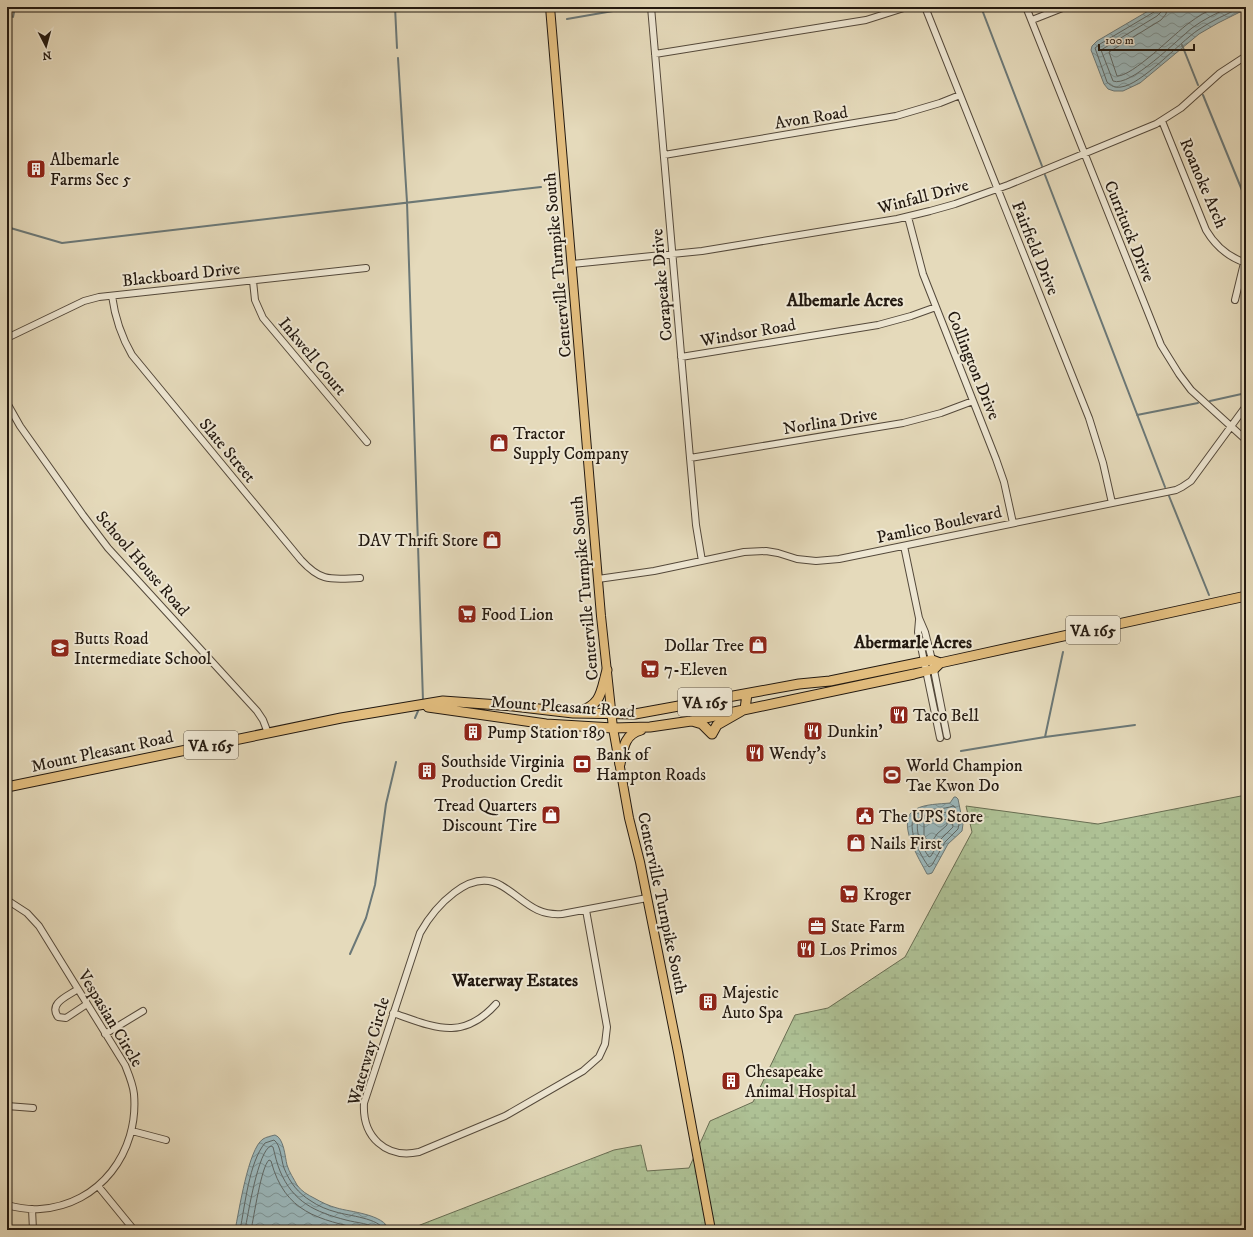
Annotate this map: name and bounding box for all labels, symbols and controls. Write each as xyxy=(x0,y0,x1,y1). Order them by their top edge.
north arrow xyxy=(26,26,66,66)
scale bar xyxy=(1099,26,1194,52)
text: 100 m xyxy=(1105,33,1134,48)
text: N xyxy=(42,48,52,62)
street label: Avon Road xyxy=(773,101,850,135)
street label: Roanoke Arch xyxy=(1174,135,1232,232)
place label: Albemarle Farms Sec 5 xyxy=(50,149,131,191)
building icon: Albemarle Farms Sec 5 xyxy=(25,158,47,180)
street label: Centerville Turnpike South xyxy=(539,171,577,358)
street label: Winfall Drive xyxy=(874,174,971,220)
street label: Currituck Drive xyxy=(1099,177,1159,285)
street label: Fairfield Drive xyxy=(1006,198,1064,299)
street label: Corapeake Drive xyxy=(646,228,678,342)
street label: Blackboard Drive xyxy=(121,258,241,292)
district label: Albemarle Acres xyxy=(786,290,903,312)
street label: Collington Drive xyxy=(941,308,1005,423)
street label: Inkwell Court xyxy=(273,313,352,401)
street label: Windsor Road xyxy=(698,314,798,352)
street label: Norlina Drive xyxy=(781,404,879,440)
street label: Slate Street xyxy=(194,414,261,488)
place label: Tractor Supply Company xyxy=(513,423,630,465)
shop icon: Tractor Supply Company xyxy=(488,432,510,454)
street label: Centerville Turnpike South xyxy=(566,494,604,681)
street label: Pamlico Boulevard xyxy=(875,501,1004,549)
street label: School House Road xyxy=(91,506,194,621)
shop icon: DAV Thrift Store xyxy=(481,529,503,551)
place label: DAV Thrift Store xyxy=(358,530,478,552)
supermarket icon: Food Lion xyxy=(456,603,478,625)
place label: Food Lion xyxy=(481,604,553,626)
road number: VA 165 xyxy=(1066,616,1120,644)
place label: Butts Road Intermediate School xyxy=(74,628,211,670)
district label: Abermarle Acres xyxy=(853,632,972,654)
shop icon: Dollar Tree xyxy=(747,634,769,656)
place label: Dollar Tree xyxy=(664,635,744,657)
school or university icon: Butts Road Intermediate School xyxy=(49,637,71,659)
supermarket icon: 7-Eleven xyxy=(639,658,661,680)
place label: 7-Eleven xyxy=(664,659,727,681)
road number: VA 165 xyxy=(678,688,732,716)
street label: Mount Pleasant Road xyxy=(490,691,636,723)
restaurant icon: Taco Bell xyxy=(888,704,910,726)
place label: Taco Bell xyxy=(913,705,979,727)
restaurant icon: Dunkin' xyxy=(802,720,824,742)
building icon: Pump Station 189 xyxy=(462,721,484,743)
place label: Dunkin' xyxy=(827,721,883,743)
place label: Pump Station 189 xyxy=(487,722,605,744)
street label: Mount Pleasant Road xyxy=(29,726,176,778)
road number: VA 165 xyxy=(184,731,238,759)
restaurant icon: Wendy's xyxy=(744,742,766,764)
place label: Wendy's xyxy=(768,743,826,765)
place label: Bank of Hampton Roads xyxy=(596,744,706,786)
place label: Southside Virginia Production Credit xyxy=(441,751,565,793)
bank icon: Bank of Hampton Roads xyxy=(571,753,593,775)
place label: World Champion Tae Kwon Do xyxy=(905,755,1023,797)
building icon: Southside Virginia Production Credit xyxy=(416,760,438,782)
sports icon: World Champion Tae Kwon Do xyxy=(881,764,903,786)
place label: Tread Quarters Discount Tire xyxy=(434,795,537,837)
shop icon: Tread Quarters Discount Tire xyxy=(540,804,562,826)
public building icon: The UPS Store xyxy=(854,805,876,827)
place label: The UPS Store xyxy=(879,806,983,828)
street label: Centerville Turnpike South xyxy=(632,810,692,996)
shop icon: Nails First xyxy=(845,832,867,854)
place label: Nails First xyxy=(870,833,942,855)
supermarket icon: Kroger xyxy=(838,883,860,905)
place label: Kroger xyxy=(863,884,912,906)
office icon: State Farm xyxy=(806,915,828,937)
place label: State Farm xyxy=(831,916,905,938)
restaurant icon: Los Primos xyxy=(795,938,817,960)
place label: Los Primos xyxy=(820,939,897,961)
street label: Vespasian Circle xyxy=(72,965,148,1071)
district label: Waterway Estates xyxy=(451,970,578,992)
place label: Majestic Auto Spa xyxy=(722,982,784,1024)
building icon: Majestic Auto Spa xyxy=(697,991,719,1013)
street label: Waterway Circle xyxy=(343,995,395,1109)
place label: Chesapeake Animal Hospital xyxy=(745,1061,856,1103)
building icon: Chesapeake Animal Hospital xyxy=(720,1070,742,1092)

